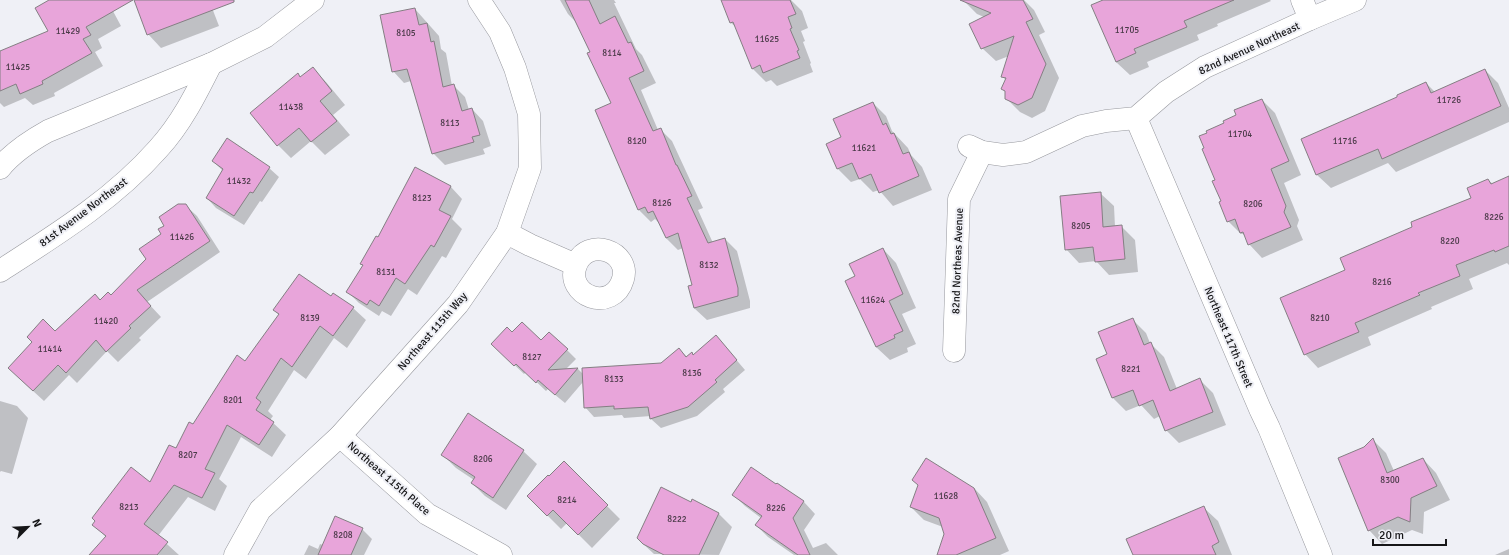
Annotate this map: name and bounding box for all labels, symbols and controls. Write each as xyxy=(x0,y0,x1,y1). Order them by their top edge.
street label: 82nd Avenue Northeast xyxy=(1197,19,1302,78)
house number: 11705 xyxy=(1115,25,1139,36)
house number: 11429 xyxy=(56,26,80,37)
house number: 8105 xyxy=(396,28,416,39)
house number: 11625 xyxy=(755,34,779,45)
house number: 8114 xyxy=(602,48,622,59)
house number: 11425 xyxy=(6,62,30,73)
house number: 11726 xyxy=(1437,95,1461,106)
house number: 11438 xyxy=(279,102,303,113)
house number: 8113 xyxy=(440,118,460,129)
house number: 11704 xyxy=(1228,129,1252,140)
house number: 8120 xyxy=(627,136,647,147)
house number: 11716 xyxy=(1333,136,1357,147)
house number: 11621 xyxy=(852,143,876,154)
street label: 81st Avenue Northeast xyxy=(37,175,130,250)
house number: 11432 xyxy=(227,176,251,187)
house number: 8123 xyxy=(412,193,432,204)
house number: 8126 xyxy=(652,198,672,209)
house number: 8206 xyxy=(1243,199,1263,210)
street label: 82nd Northeas Avenue xyxy=(949,208,966,314)
house number: 8226 xyxy=(1484,212,1504,223)
house number: 8205 xyxy=(1071,221,1091,232)
house number: 11426 xyxy=(170,232,194,243)
house number: 8220 xyxy=(1440,236,1460,247)
house number: 8132 xyxy=(699,260,719,271)
house number: 8131 xyxy=(376,267,396,278)
house number: 8216 xyxy=(1372,277,1392,288)
street label: Northeast 117th Street xyxy=(1201,285,1256,390)
street label: Northeast 115th Way xyxy=(395,289,470,373)
house number: 11624 xyxy=(861,295,885,306)
house number: 8139 xyxy=(300,313,320,324)
house number: 8210 xyxy=(1310,313,1330,324)
house number: 11420 xyxy=(94,316,118,327)
house number: 11414 xyxy=(38,344,62,355)
house number: 8127 xyxy=(522,352,542,363)
house number: 8221 xyxy=(1121,364,1141,375)
house number: 8136 xyxy=(682,368,702,379)
house number: 8133 xyxy=(604,374,624,385)
house number: 8201 xyxy=(223,395,243,406)
street label: Northeast 115th Place xyxy=(345,439,433,518)
house number: 8207 xyxy=(178,450,198,461)
house number: 8206 xyxy=(473,454,493,465)
house number: 8300 xyxy=(1380,475,1400,486)
house number: 11628 xyxy=(934,491,958,502)
house number: 8214 xyxy=(557,495,577,506)
house number: 8213 xyxy=(119,502,139,513)
house number: 8226 xyxy=(766,503,786,514)
north arrow xyxy=(8,507,48,547)
house number: 8222 xyxy=(667,514,687,525)
text: N xyxy=(29,517,44,529)
scale bar xyxy=(1373,521,1446,547)
text: 20 m xyxy=(1379,528,1404,543)
house number: 8208 xyxy=(333,530,353,541)

